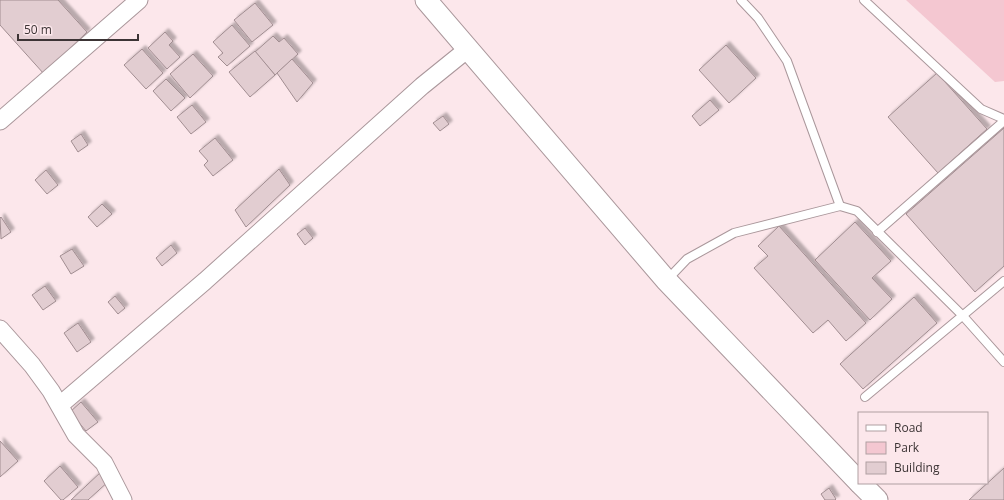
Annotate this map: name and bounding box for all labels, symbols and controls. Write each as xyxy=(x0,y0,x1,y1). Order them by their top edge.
scale bar xyxy=(18,16,138,42)
text: 50 m xyxy=(24,21,52,38)
legend xyxy=(858,412,988,484)
text: Road xyxy=(894,419,923,436)
text: Park xyxy=(894,439,920,456)
text: Building xyxy=(894,459,940,476)

